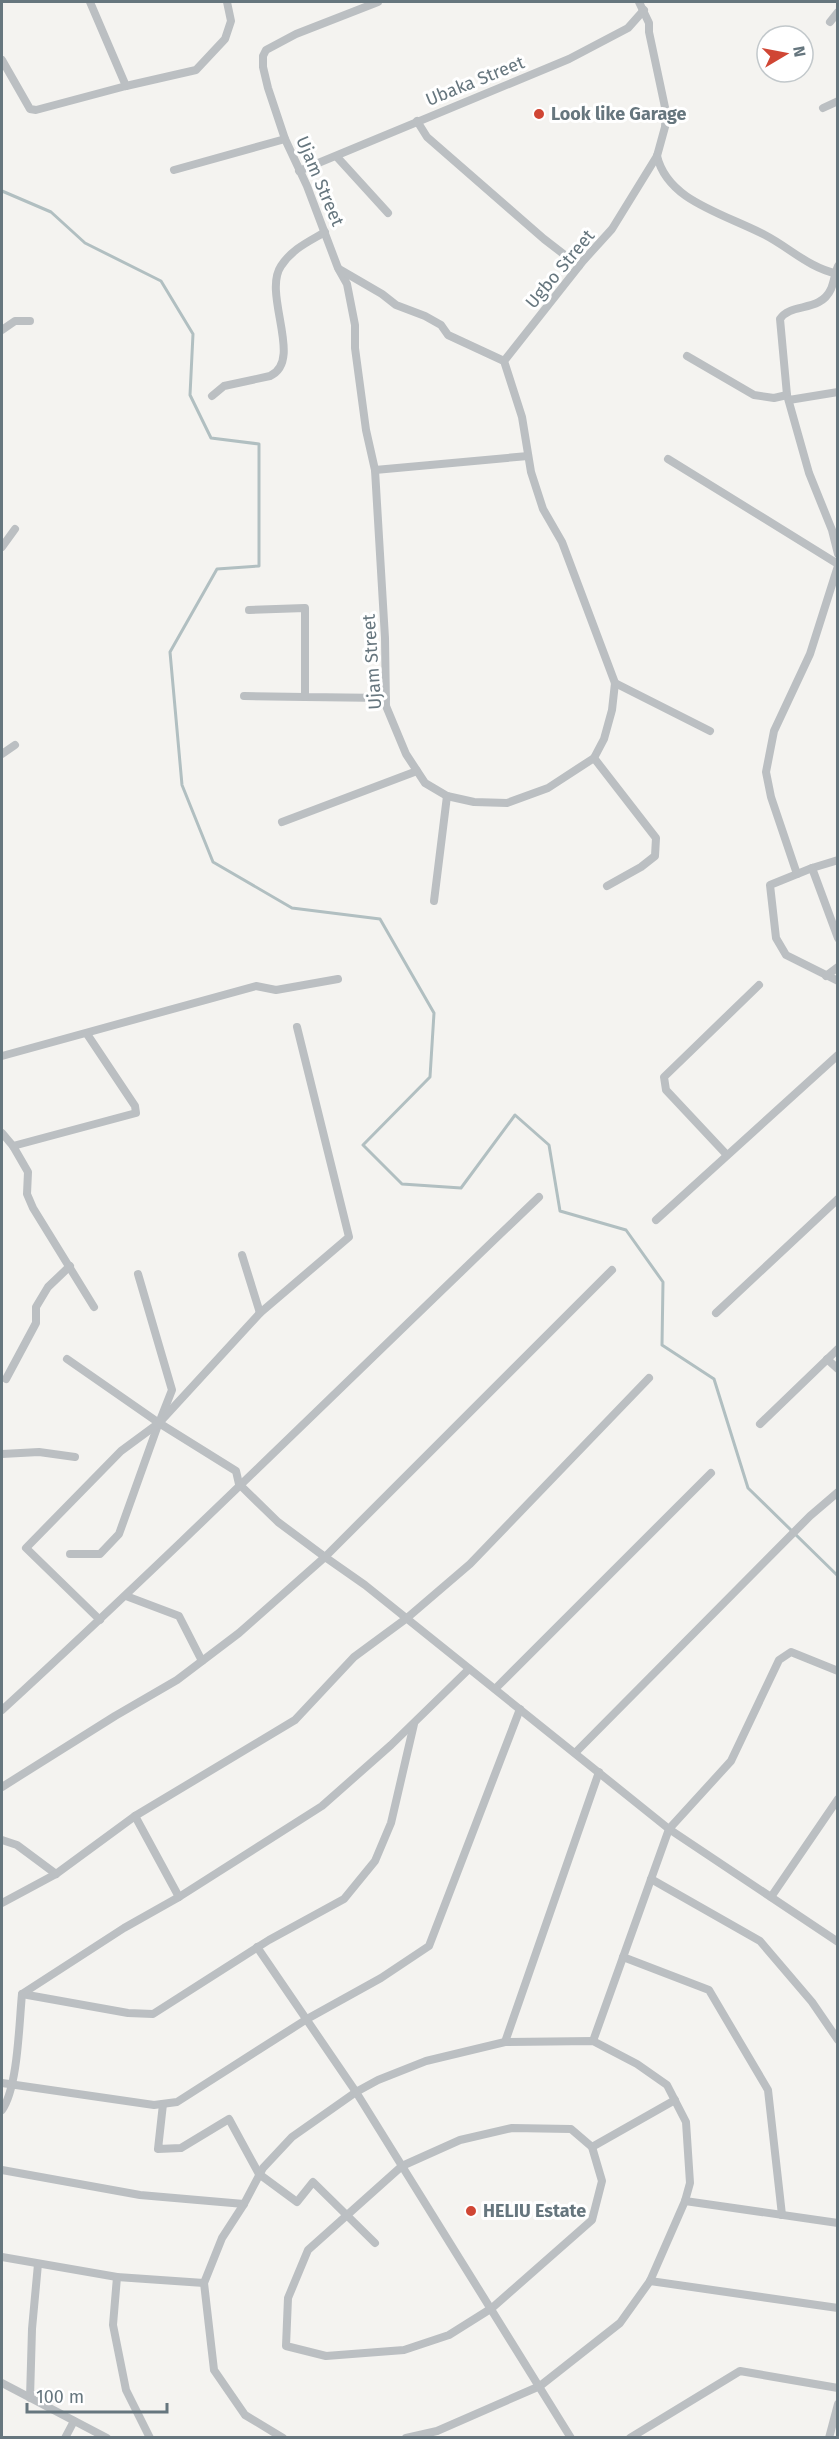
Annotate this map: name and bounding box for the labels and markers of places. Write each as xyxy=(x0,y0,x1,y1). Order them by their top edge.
place label: Look like Garage xyxy=(551,103,687,125)
marker: Look like Garage xyxy=(532,107,546,121)
place label: HELIU Estate xyxy=(483,2200,586,2222)
marker: HELIU Estate xyxy=(464,2204,478,2218)

